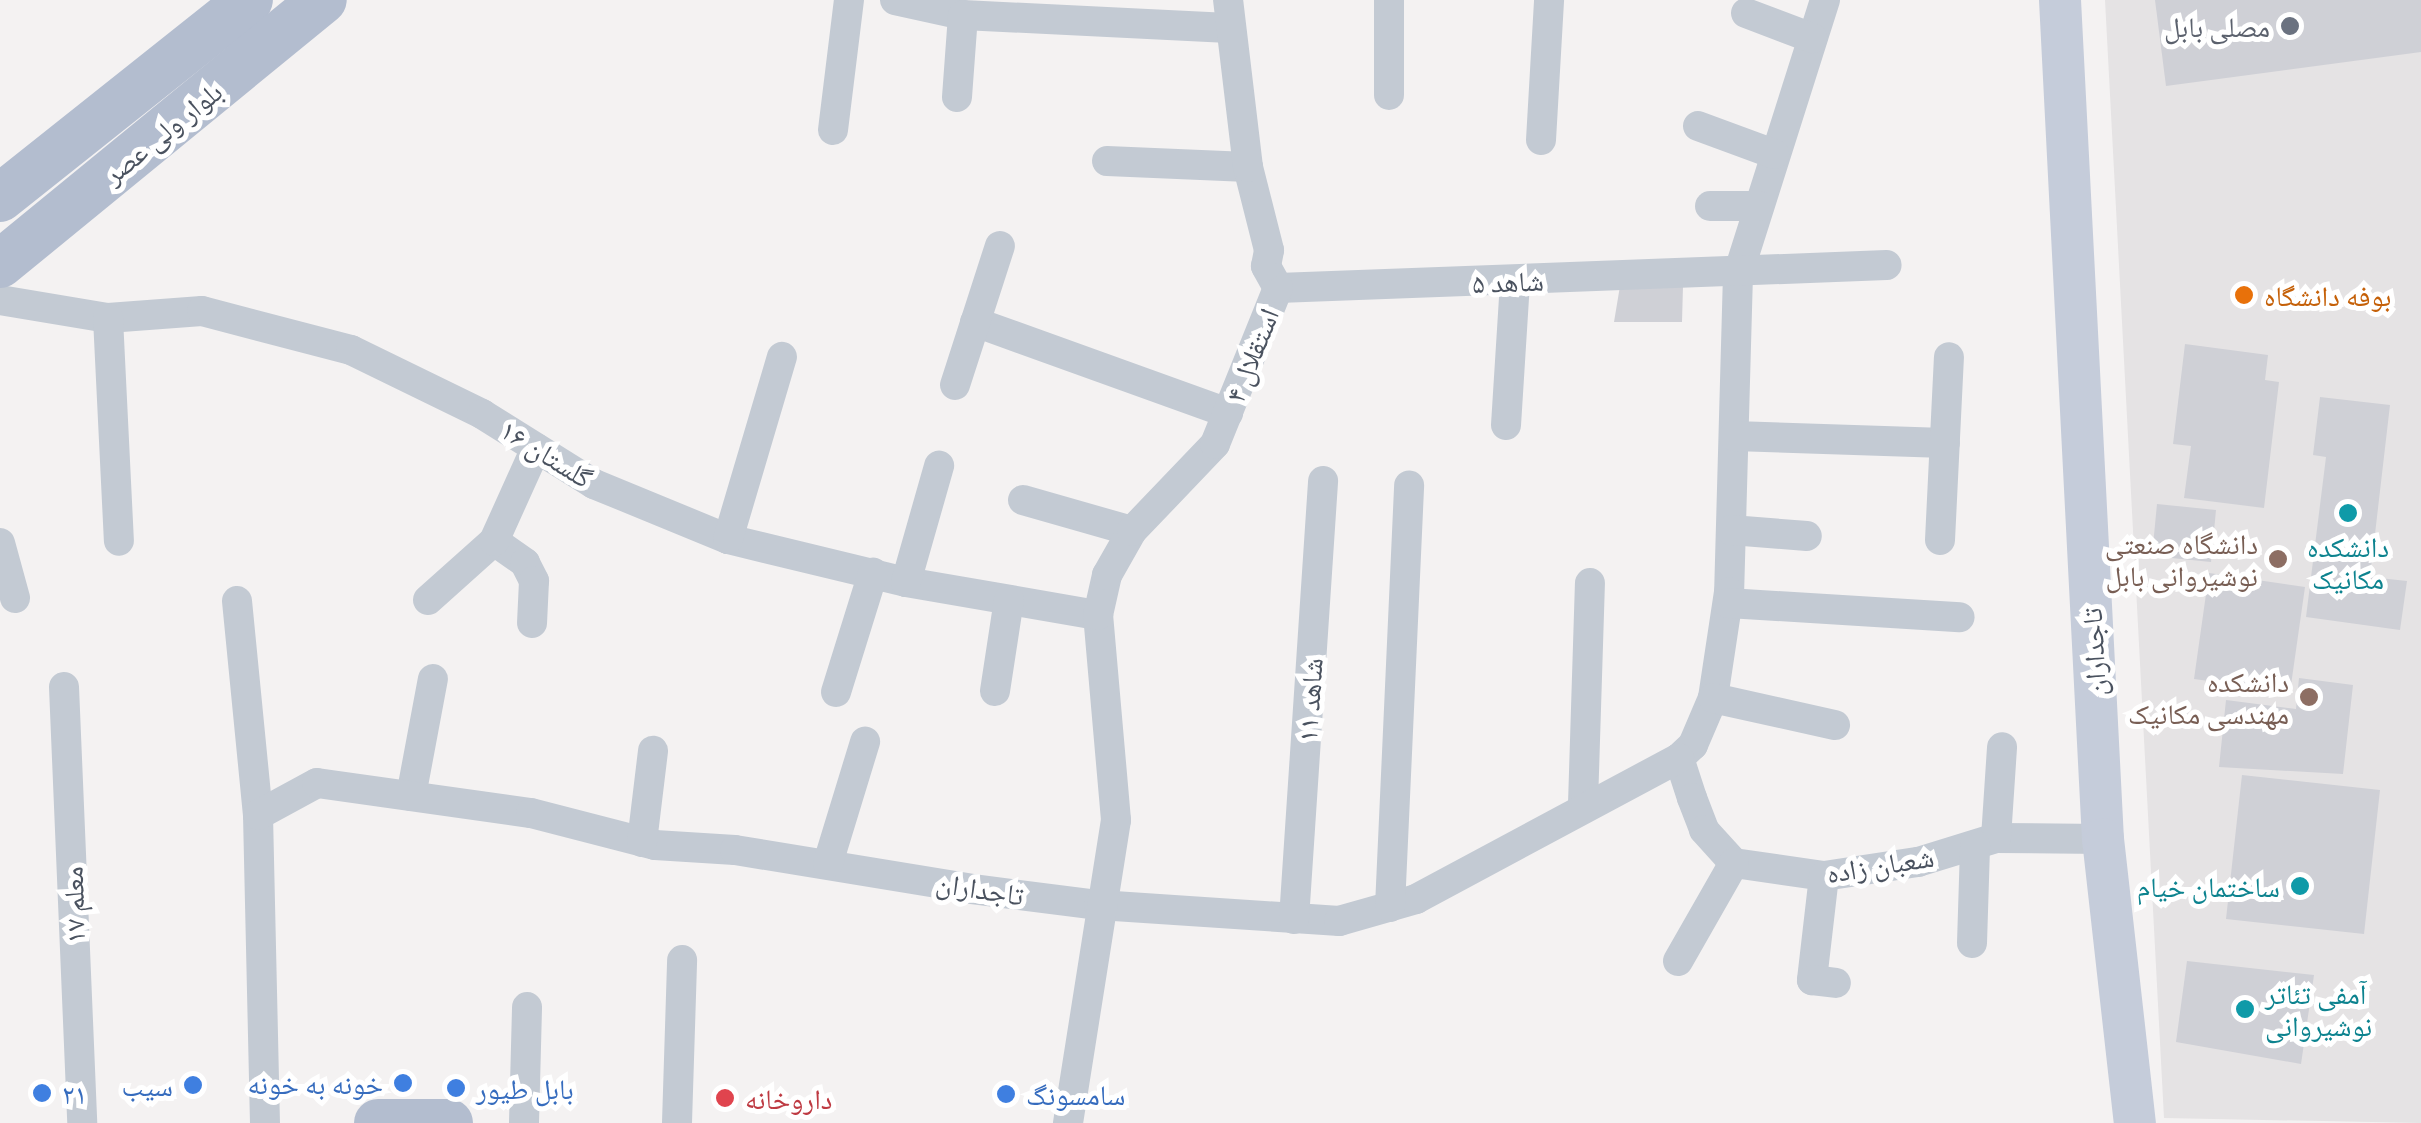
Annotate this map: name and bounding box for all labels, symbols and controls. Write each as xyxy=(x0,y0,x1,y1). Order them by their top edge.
place label: مصلی بابل xyxy=(2164,9,2270,43)
marker: مصلی بابل xyxy=(2279,15,2301,37)
street label: بلوار ولی عصر xyxy=(96,74,228,190)
street label: شاهد ۵ xyxy=(1472,263,1544,299)
place label: بوفه دانشگاه xyxy=(2264,278,2391,312)
marker: بوفه دانشگاه xyxy=(2233,284,2255,306)
street label: استقلال ۴ xyxy=(1217,303,1285,407)
street label: گلستان ۱۶ xyxy=(495,412,599,494)
marker: دانشکده مکانیک xyxy=(2337,502,2359,524)
place label: دانشگاه صنعتی نوشیروانی بابل xyxy=(2105,526,2258,592)
place label: دانشکده مکانیک xyxy=(2307,529,2389,595)
marker: دانشگاه صنعتی نوشیروانی بابل xyxy=(2267,548,2289,570)
street label: تاجداران xyxy=(2074,607,2112,697)
street label: شاهد ۱۱ xyxy=(1289,657,1329,743)
place label: دانشکده مهندسی مکانیک xyxy=(2128,664,2289,730)
marker: دانشکده مهندسی مکانیک xyxy=(2298,686,2320,708)
street label: شعبان زاده xyxy=(1824,839,1936,889)
street label: تاجداران xyxy=(934,864,1026,912)
street label: معلم ۱۷ xyxy=(55,866,91,944)
place label: ساختمان خیام xyxy=(2137,869,2280,903)
marker: ساختمان خیام xyxy=(2289,875,2311,897)
place label: آمفی تئاتر نوشیروانی xyxy=(2265,976,2372,1042)
marker: آمفی تئاتر نوشیروانی xyxy=(2234,998,2256,1020)
place label: خونه به خونه xyxy=(248,1066,383,1100)
place label: سیب xyxy=(122,1068,173,1102)
place label: بابل طیور xyxy=(476,1071,574,1105)
marker: خونه به خونه xyxy=(392,1072,414,1094)
marker: سیب xyxy=(182,1074,204,1096)
place label: ۲۱ xyxy=(62,1076,87,1110)
marker: بابل طیور xyxy=(445,1077,467,1099)
place label: سامسونگ xyxy=(1026,1077,1125,1111)
place label: داروخانه xyxy=(745,1081,832,1115)
marker: ۲۱ xyxy=(31,1082,53,1104)
marker: سامسونگ xyxy=(995,1083,1017,1105)
marker: داروخانه xyxy=(714,1087,736,1109)

